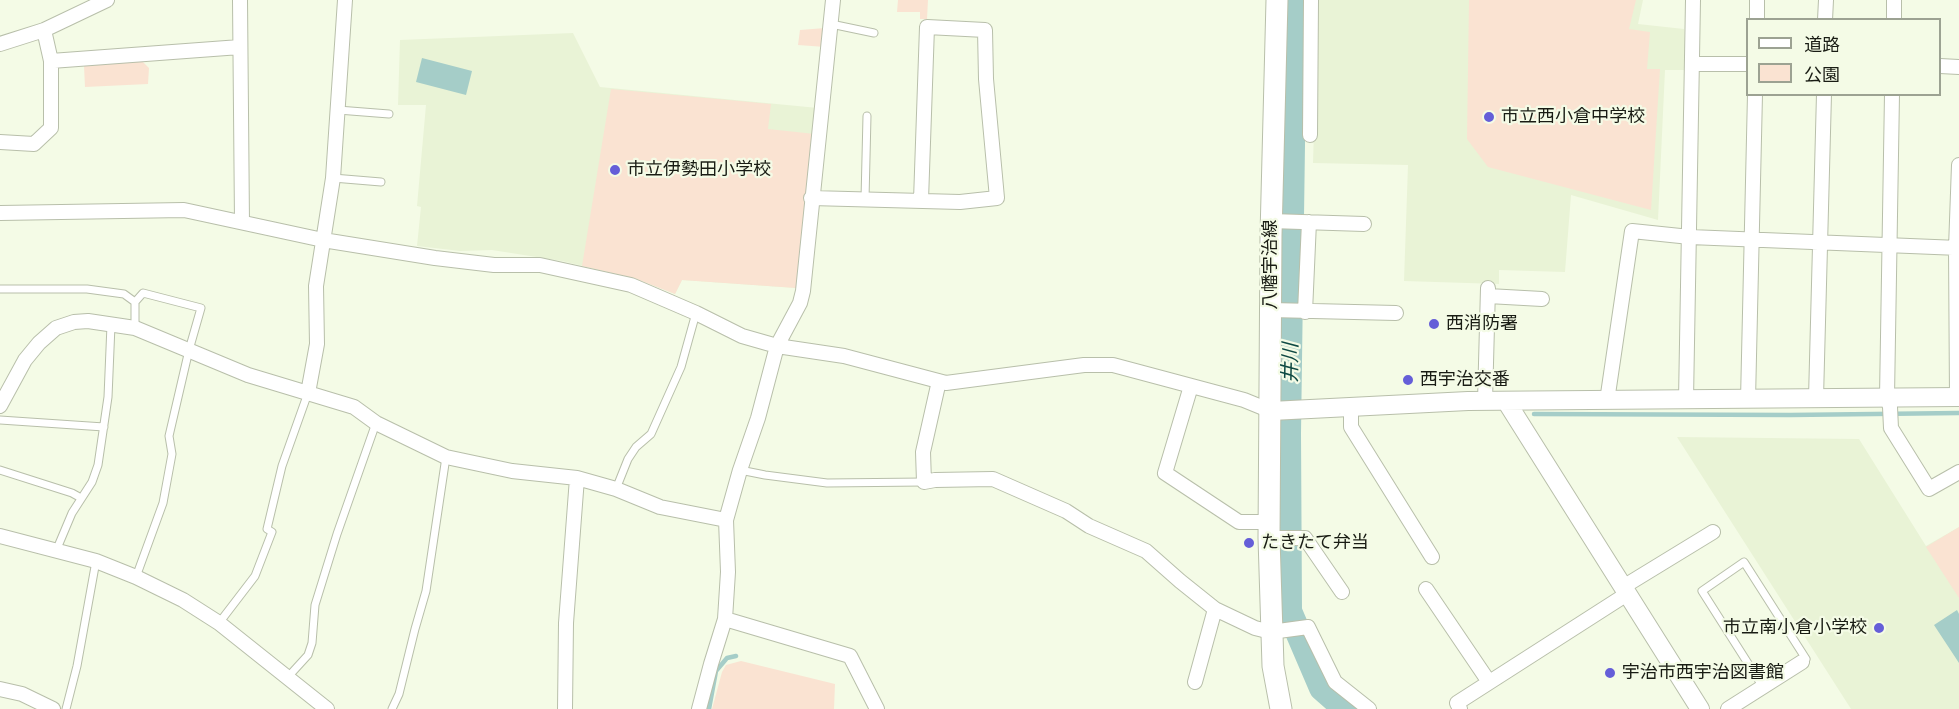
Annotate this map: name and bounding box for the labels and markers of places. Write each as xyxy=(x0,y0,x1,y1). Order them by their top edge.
place label: 市立西小倉中学校 xyxy=(1501,106,1645,128)
marker: 市立西小倉中学校 xyxy=(1482,110,1496,124)
place label: 市立伊勢田小学校 xyxy=(627,159,771,181)
marker: 市立伊勢田小学校 xyxy=(608,163,622,177)
place label: 西消防署 xyxy=(1446,313,1518,335)
marker: 西消防署 xyxy=(1427,317,1441,331)
place label: 西宇治交番 xyxy=(1420,369,1510,391)
marker: 西宇治交番 xyxy=(1401,373,1415,387)
place label: たきたて弁当 xyxy=(1261,532,1369,554)
marker: たきたて弁当 xyxy=(1242,536,1256,550)
place label: 市立南小倉小学校 xyxy=(1723,617,1867,639)
marker: 市立南小倉小学校 xyxy=(1872,621,1886,635)
place label: 宇治市西宇治図書館 xyxy=(1622,662,1784,684)
marker: 宇治市西宇治図書館 xyxy=(1603,666,1617,680)

